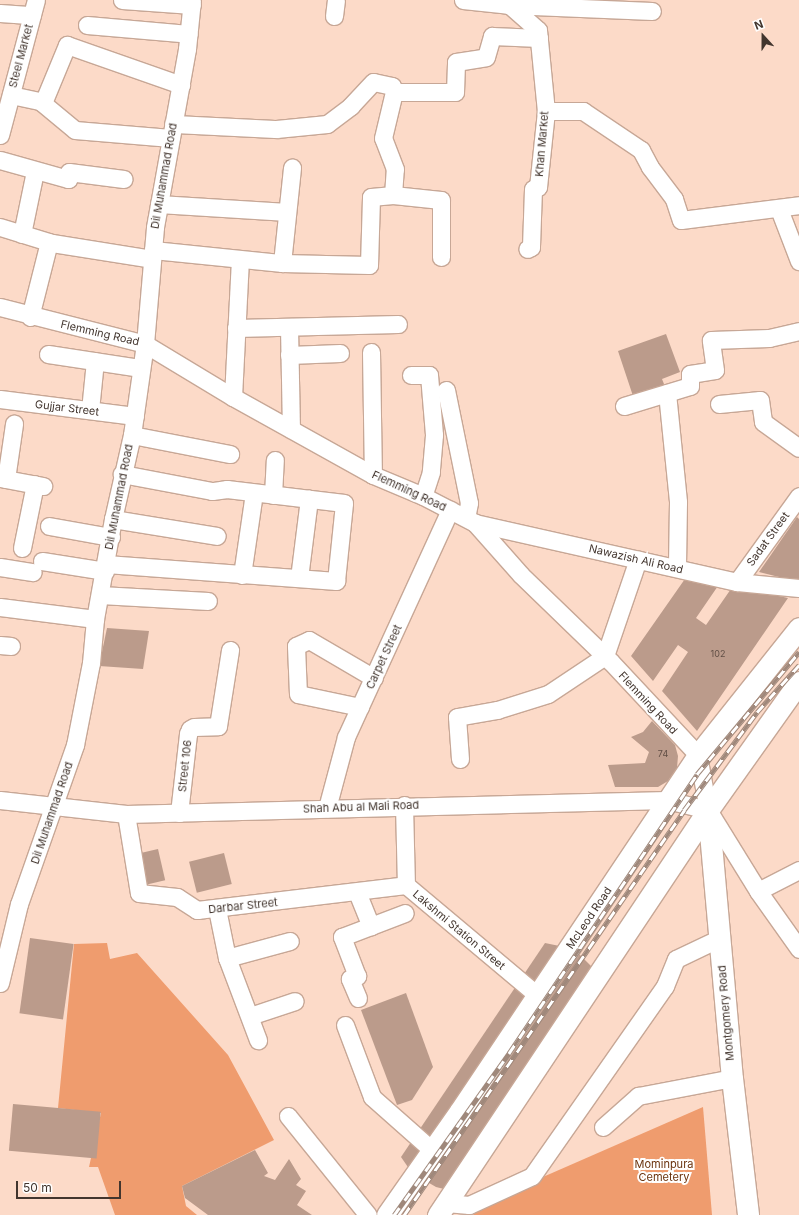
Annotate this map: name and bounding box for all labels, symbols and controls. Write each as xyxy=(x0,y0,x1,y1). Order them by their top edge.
north arrow xyxy=(743,16,783,56)
text: N xyxy=(752,17,765,33)
street label: Steel Market xyxy=(6,23,36,89)
street label: Khan Market xyxy=(533,111,551,177)
street label: Dil Muhammad Road xyxy=(148,122,180,230)
street label: Flemming Road xyxy=(59,318,141,348)
street label: Gujjar Street xyxy=(34,398,100,418)
street label: Dil Muhammad Road xyxy=(102,443,136,551)
street label: Flemming Road xyxy=(370,468,448,514)
street label: Sadat Street xyxy=(744,509,792,569)
street label: Nawazish Ali Road xyxy=(588,542,684,576)
street label: Carpet Street xyxy=(363,623,405,691)
house number: 102 xyxy=(711,649,725,659)
street label: Flemming Road xyxy=(616,669,680,737)
street label: Street 106 xyxy=(176,739,194,793)
house number: 74 xyxy=(658,749,668,759)
street label: Dil Muhammad Road xyxy=(28,760,76,866)
street label: Shah Abu al Mali Road xyxy=(303,798,419,816)
street label: McLeod Road xyxy=(563,885,615,951)
street label: Lakshmi Station Street xyxy=(410,887,508,973)
street label: Darbar Street xyxy=(208,896,278,916)
street label: Montgomery Road xyxy=(715,965,737,1061)
park label: Mominpura Cemetery xyxy=(635,1158,693,1184)
scale bar xyxy=(18,1173,123,1199)
text: 50 m xyxy=(23,1180,52,1195)

